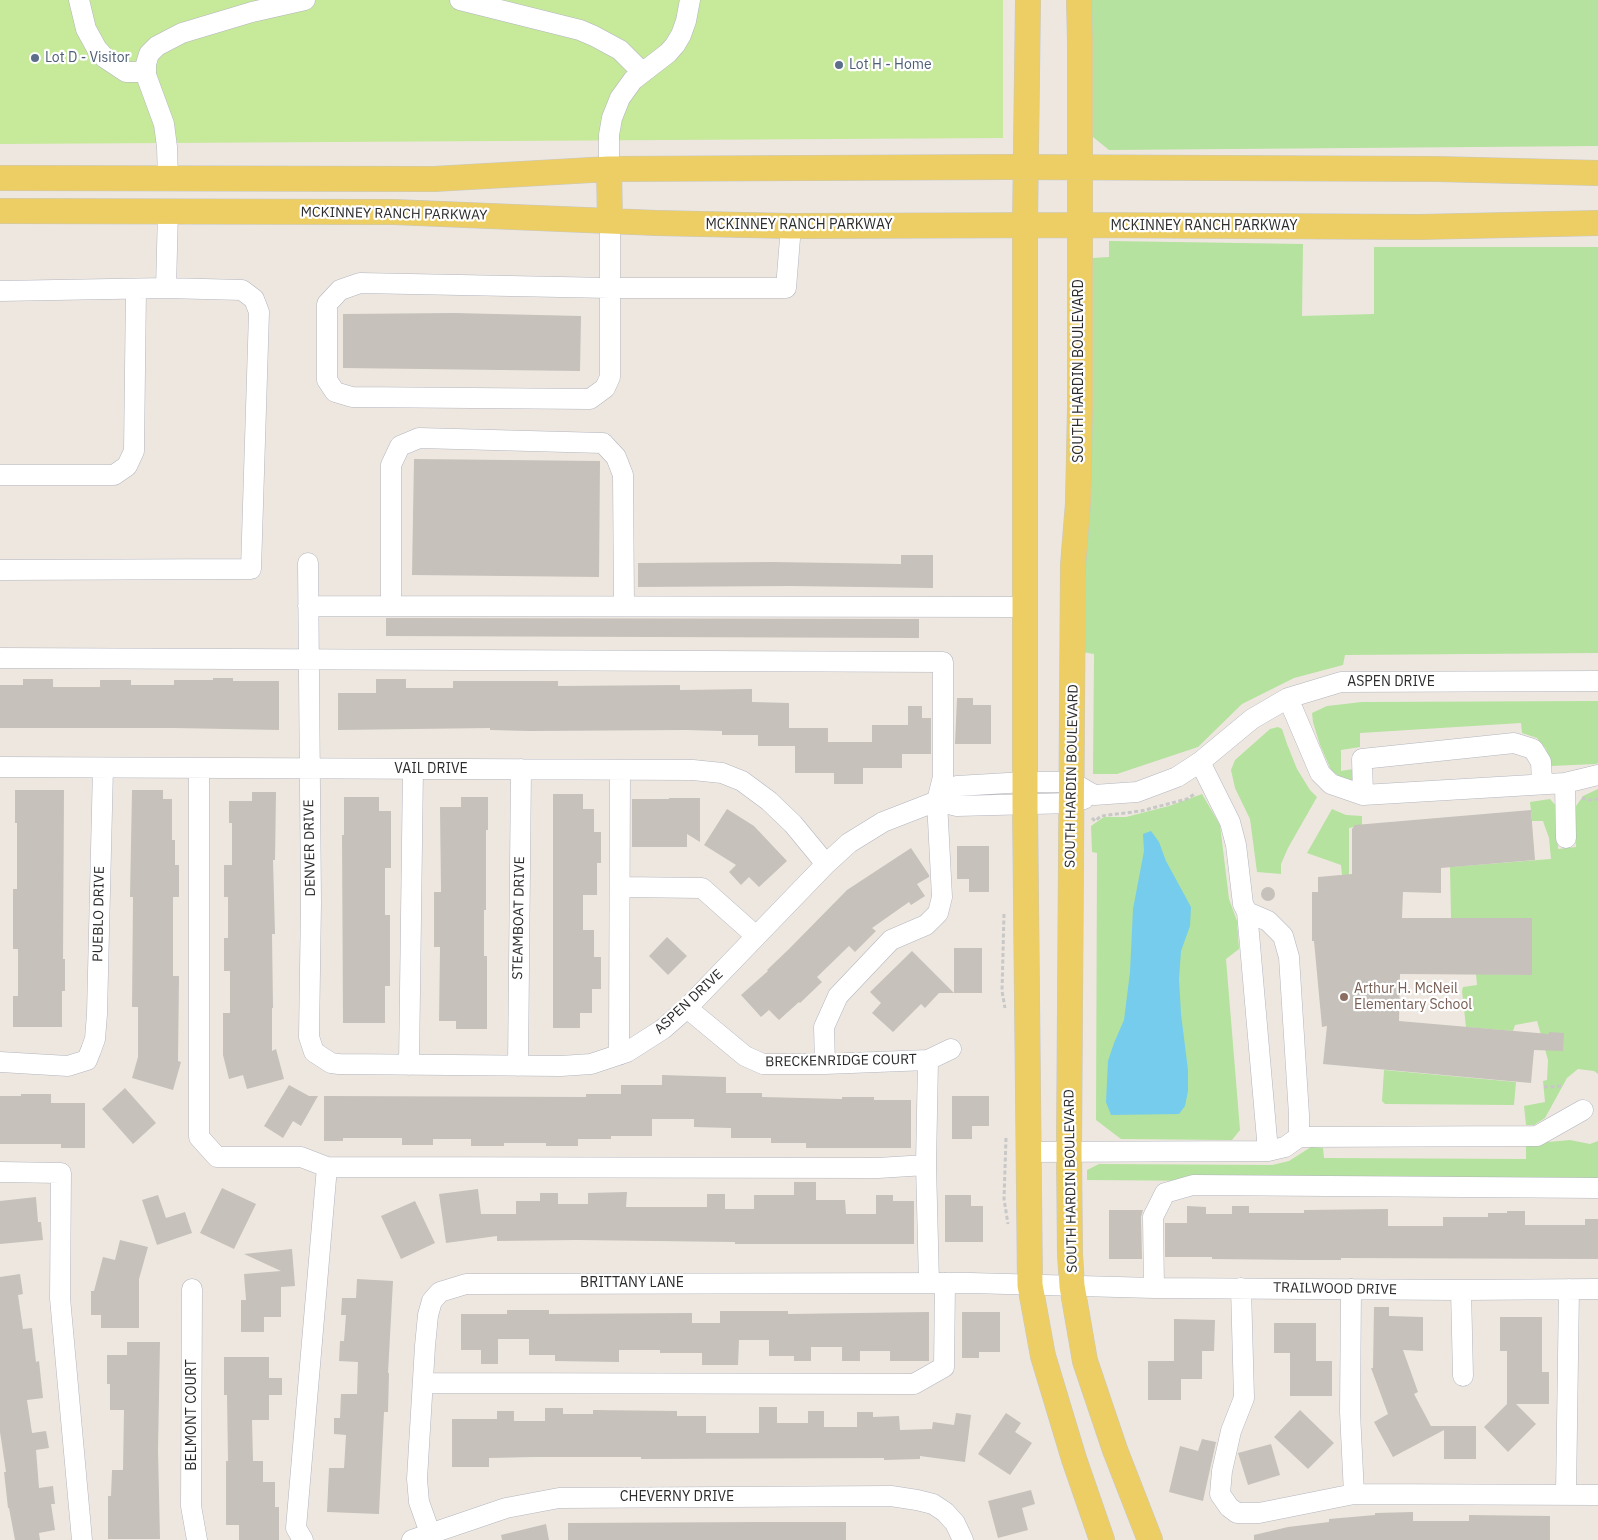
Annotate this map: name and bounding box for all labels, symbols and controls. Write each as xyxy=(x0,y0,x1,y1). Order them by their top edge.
place label: Lot D - Visitor xyxy=(45,50,130,66)
marker: Lot D - Visitor xyxy=(29,52,41,64)
place label: Lot H - Home xyxy=(849,57,932,73)
marker: Lot H - Home xyxy=(833,59,845,71)
street label: MCKINNEY RANCH PARKWAY xyxy=(300,204,488,224)
street label: MCKINNEY RANCH PARKWAY xyxy=(706,217,892,233)
street label: MCKINNEY RANCH PARKWAY xyxy=(1111,218,1297,234)
street label: SOUTH HARDIN BOULEVARD xyxy=(1071,279,1087,463)
street label: ASPEN DRIVE xyxy=(1347,674,1435,690)
street label: SOUTH HARDIN BOULEVARD xyxy=(1062,684,1082,868)
street label: VAIL DRIVE xyxy=(394,761,468,777)
street label: DENVER DRIVE xyxy=(301,799,319,897)
street label: STEAMBOAT DRIVE xyxy=(510,856,528,980)
street label: PUEBLO DRIVE xyxy=(90,866,108,962)
street label: ASPEN DRIVE xyxy=(651,966,727,1038)
place label: Arthur H. McNeil Elementary School xyxy=(1354,981,1472,1014)
marker: Arthur H. McNeil Elementary School xyxy=(1338,991,1350,1003)
street label: BRECKENRIDGE COURT xyxy=(765,1051,917,1071)
street label: SOUTH HARDIN BOULEVARD xyxy=(1061,1089,1081,1273)
street label: BRITTANY LANE xyxy=(580,1275,684,1291)
street label: TRAILWOOD DRIVE xyxy=(1273,1280,1397,1298)
street label: BELMONT COURT xyxy=(184,1359,200,1471)
street label: CHEVERNY DRIVE xyxy=(620,1489,734,1505)

